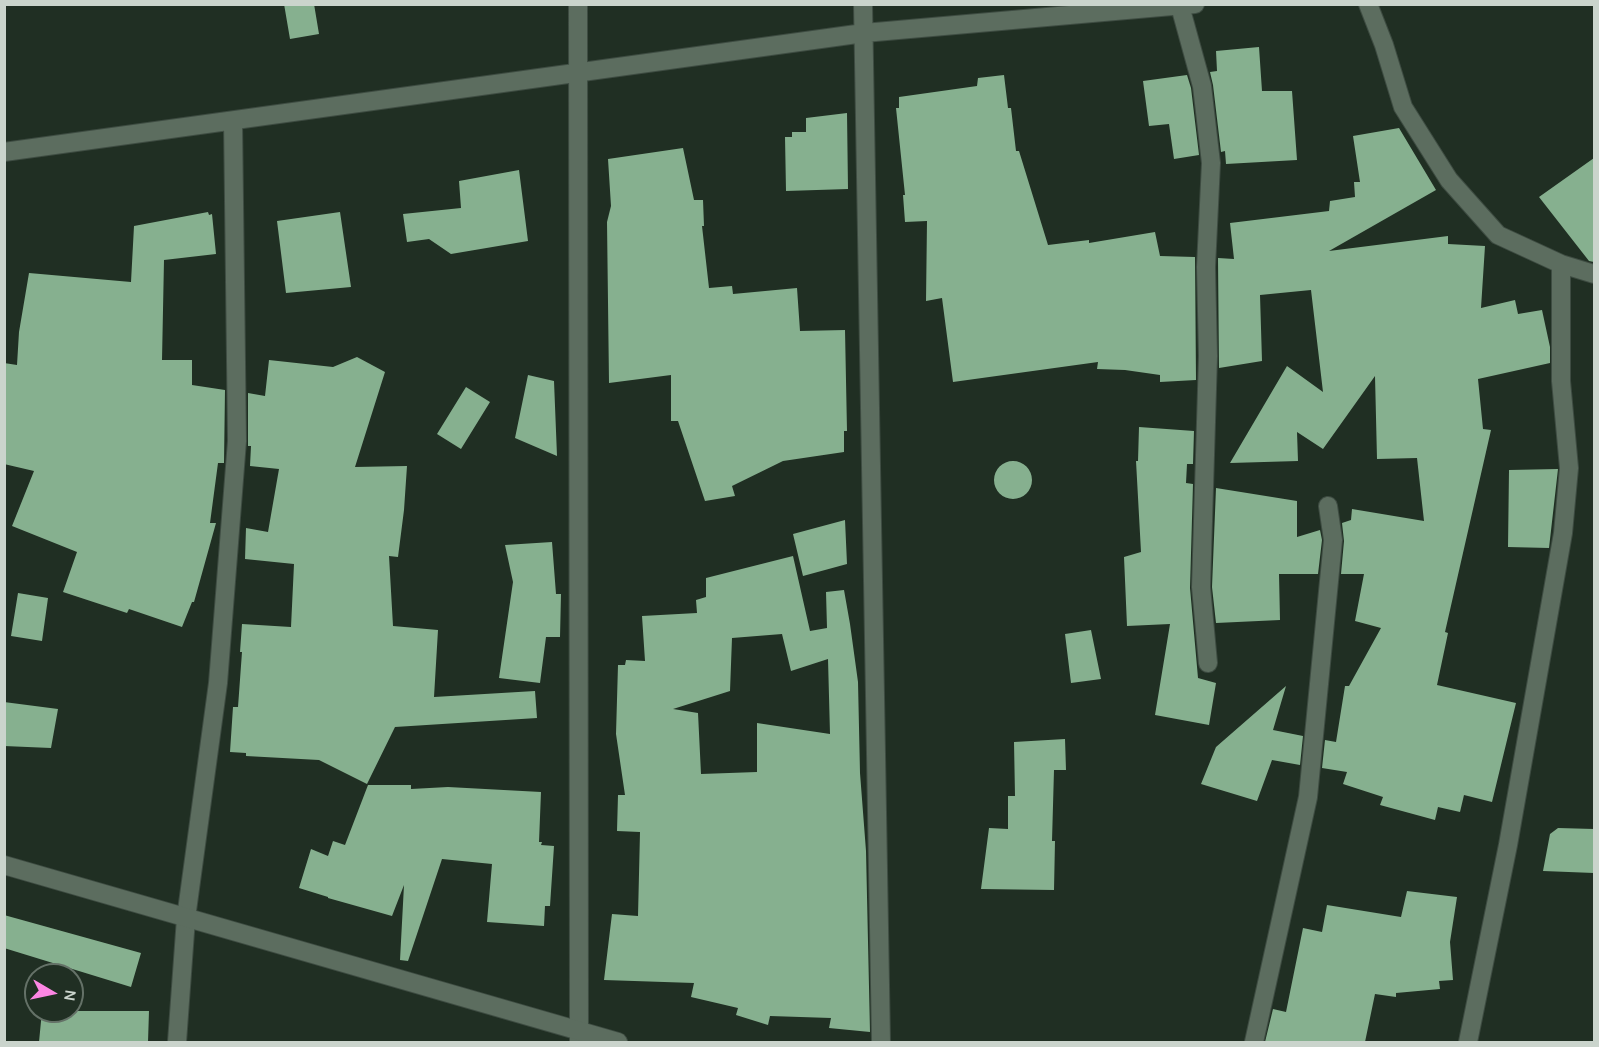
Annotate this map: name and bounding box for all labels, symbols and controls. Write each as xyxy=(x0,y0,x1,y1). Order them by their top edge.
north arrow xyxy=(24,963,84,1023)
text: N xyxy=(60,988,81,1003)

